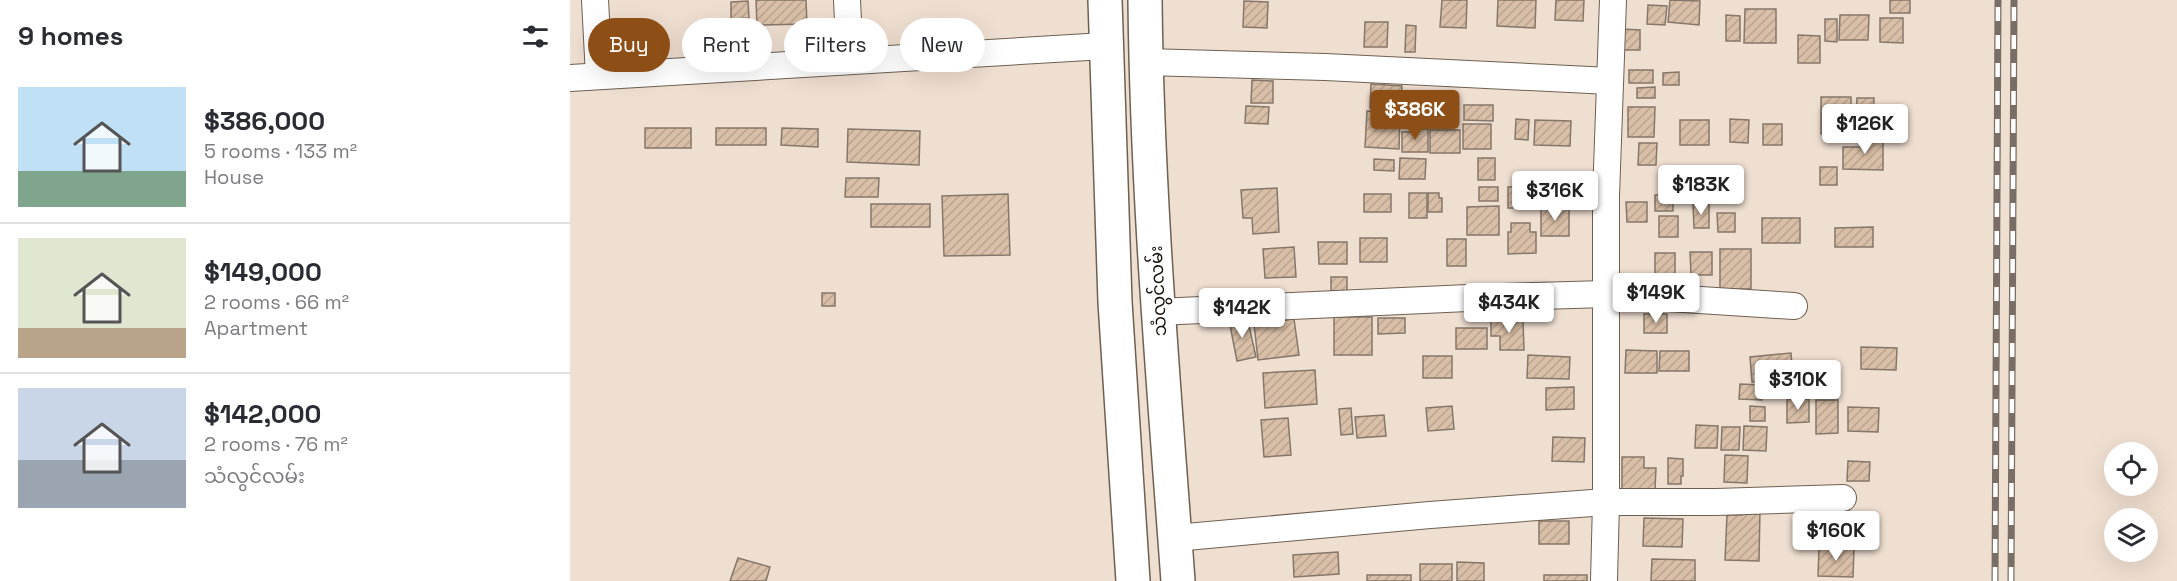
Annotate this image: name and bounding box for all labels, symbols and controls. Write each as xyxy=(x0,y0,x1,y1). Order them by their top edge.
chip: Buy xyxy=(588,18,670,72)
chip: Rent xyxy=(682,18,772,72)
chip: Filters xyxy=(784,18,888,72)
chip: New xyxy=(900,18,985,72)
text: 9 homes xyxy=(18,19,123,53)
icon: filters xyxy=(519,20,552,53)
pin: $386K xyxy=(1373,90,1457,141)
text: $386K xyxy=(1384,96,1446,122)
text: $386,000 xyxy=(204,104,325,138)
pin: $126K xyxy=(1823,104,1907,155)
text: $126K xyxy=(1836,110,1894,136)
icon: home xyxy=(66,111,138,183)
text: 5 rooms · 133 m² xyxy=(204,138,357,164)
text: House xyxy=(204,164,264,190)
pin: $183K xyxy=(1659,165,1743,216)
pin: $316K xyxy=(1513,171,1597,222)
text: $183K xyxy=(1672,171,1730,197)
text: $316K xyxy=(1526,177,1584,203)
street label: သံလွင်လမ်း xyxy=(1143,245,1175,337)
text: $149,000 xyxy=(204,255,322,289)
icon: home xyxy=(66,262,138,334)
pin: $149K xyxy=(1614,273,1698,324)
text: $149K xyxy=(1627,279,1685,305)
pin: $434K xyxy=(1467,283,1551,334)
pin: $142K xyxy=(1200,288,1284,339)
text: 2 rooms · 66 m² xyxy=(204,289,349,315)
text: $434K xyxy=(1478,289,1540,315)
text: $142K xyxy=(1213,294,1271,320)
text: Apartment xyxy=(204,315,308,341)
pin: $310K xyxy=(1756,360,1840,411)
text: $310K xyxy=(1769,366,1827,392)
text: $142,000 xyxy=(204,397,321,431)
icon: home xyxy=(66,412,138,484)
text: 2 rooms · 76 m² xyxy=(204,431,348,457)
map controls xyxy=(2104,442,2158,562)
button: locate xyxy=(2104,442,2158,496)
text: သံလွင်လမ်း xyxy=(204,463,305,489)
button: layers xyxy=(2104,508,2158,562)
pin: $160K xyxy=(1794,511,1878,562)
text: $160K xyxy=(1807,517,1866,543)

